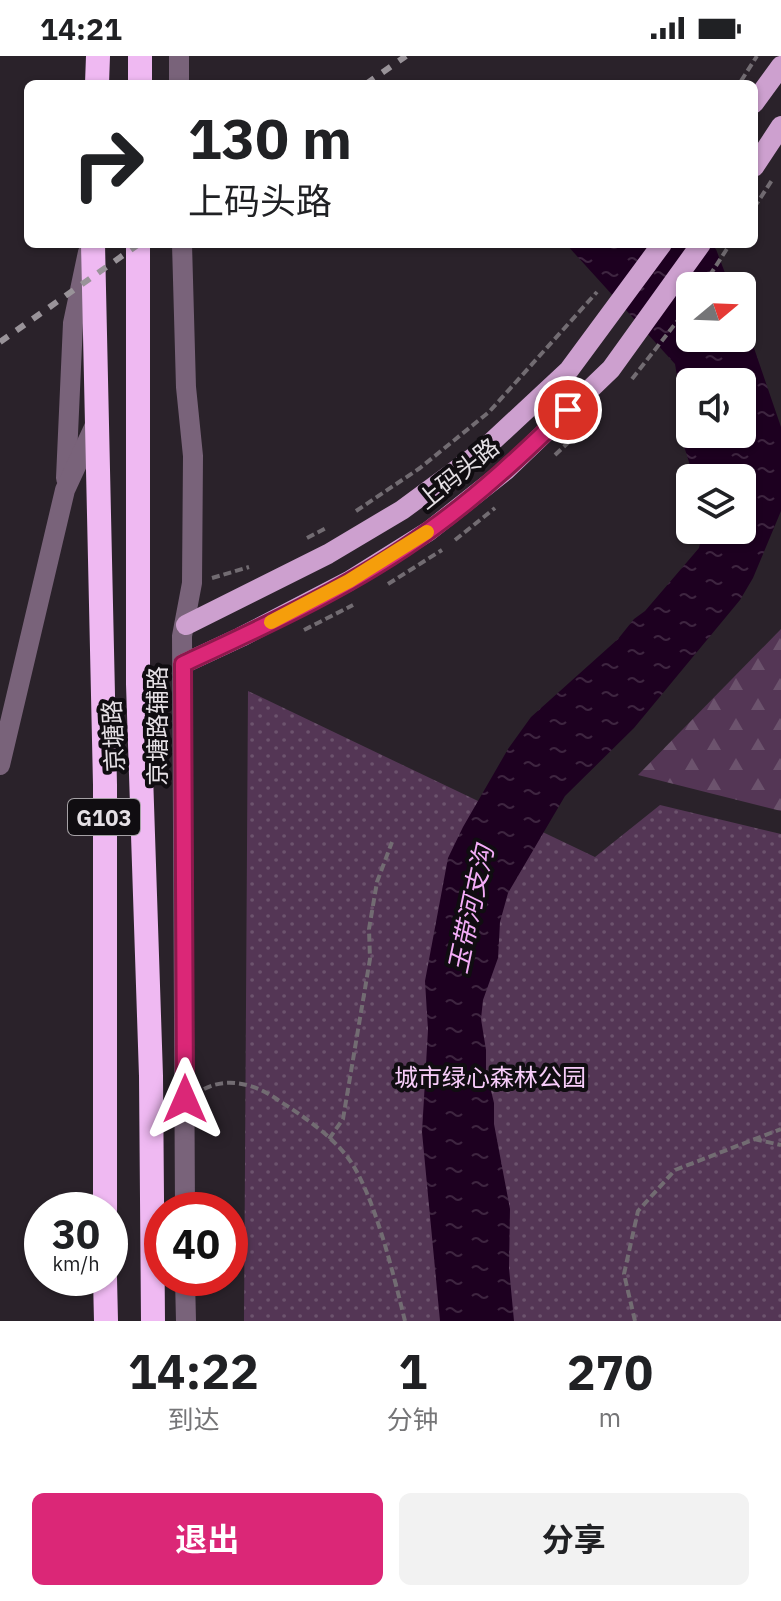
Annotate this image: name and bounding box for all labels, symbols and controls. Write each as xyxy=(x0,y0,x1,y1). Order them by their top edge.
text: 14:21 xyxy=(40,9,122,48)
text: 130 m xyxy=(188,102,352,174)
icon: right xyxy=(56,112,160,216)
text: 上码头路 xyxy=(188,177,332,224)
north arrow xyxy=(676,272,756,352)
map controls xyxy=(676,272,756,544)
button: sound xyxy=(676,368,756,448)
pin xyxy=(534,376,602,444)
icon: arrive xyxy=(546,388,590,432)
street label: 上码头路 xyxy=(411,430,505,516)
button: layers xyxy=(676,464,756,544)
street label: 京塘路辅路 xyxy=(141,666,173,786)
street label: 京塘路 xyxy=(95,699,131,773)
road number: G103 xyxy=(68,799,140,835)
water label: 玉带河支沟 xyxy=(440,839,501,976)
position arrow xyxy=(143,1057,227,1141)
park label: 城市绿心森林公园 xyxy=(394,1061,586,1093)
speed limit sign: 40 xyxy=(144,1192,248,1296)
text: 30 xyxy=(52,1208,100,1260)
text: km/h xyxy=(52,1250,100,1277)
text: 14:22 xyxy=(128,1340,259,1402)
text: 1 xyxy=(398,1340,427,1402)
text: 270 xyxy=(567,1341,653,1403)
text: m xyxy=(599,1400,621,1434)
text: 到达 xyxy=(167,1402,219,1436)
text: 分钟 xyxy=(387,1402,439,1436)
button: 退出 xyxy=(32,1493,383,1585)
button: 分享 xyxy=(399,1493,749,1585)

